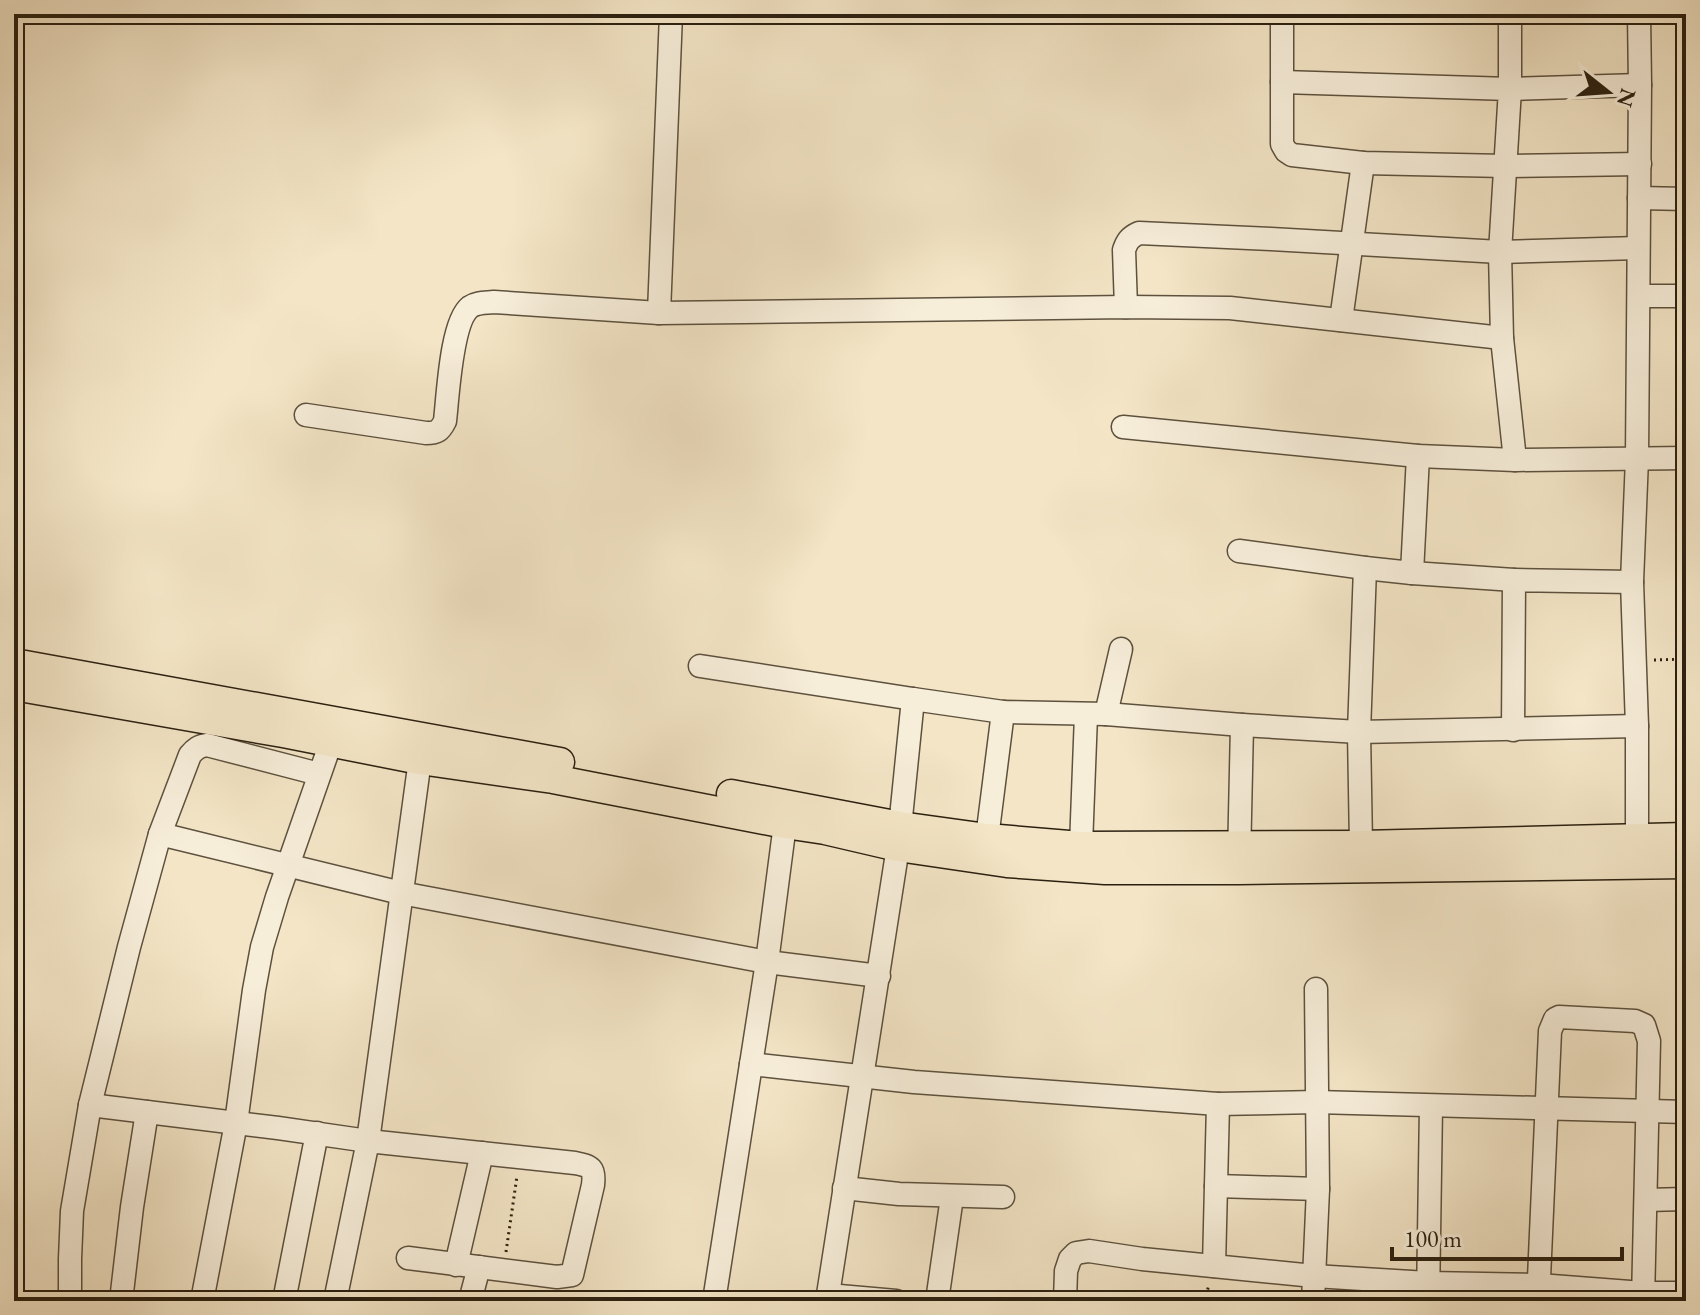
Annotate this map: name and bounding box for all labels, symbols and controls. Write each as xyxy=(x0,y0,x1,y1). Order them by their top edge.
north arrow xyxy=(1568,52,1648,132)
text: N xyxy=(1610,85,1643,111)
scale bar xyxy=(1392,1211,1622,1261)
text: 100 m xyxy=(1404,1223,1462,1254)

